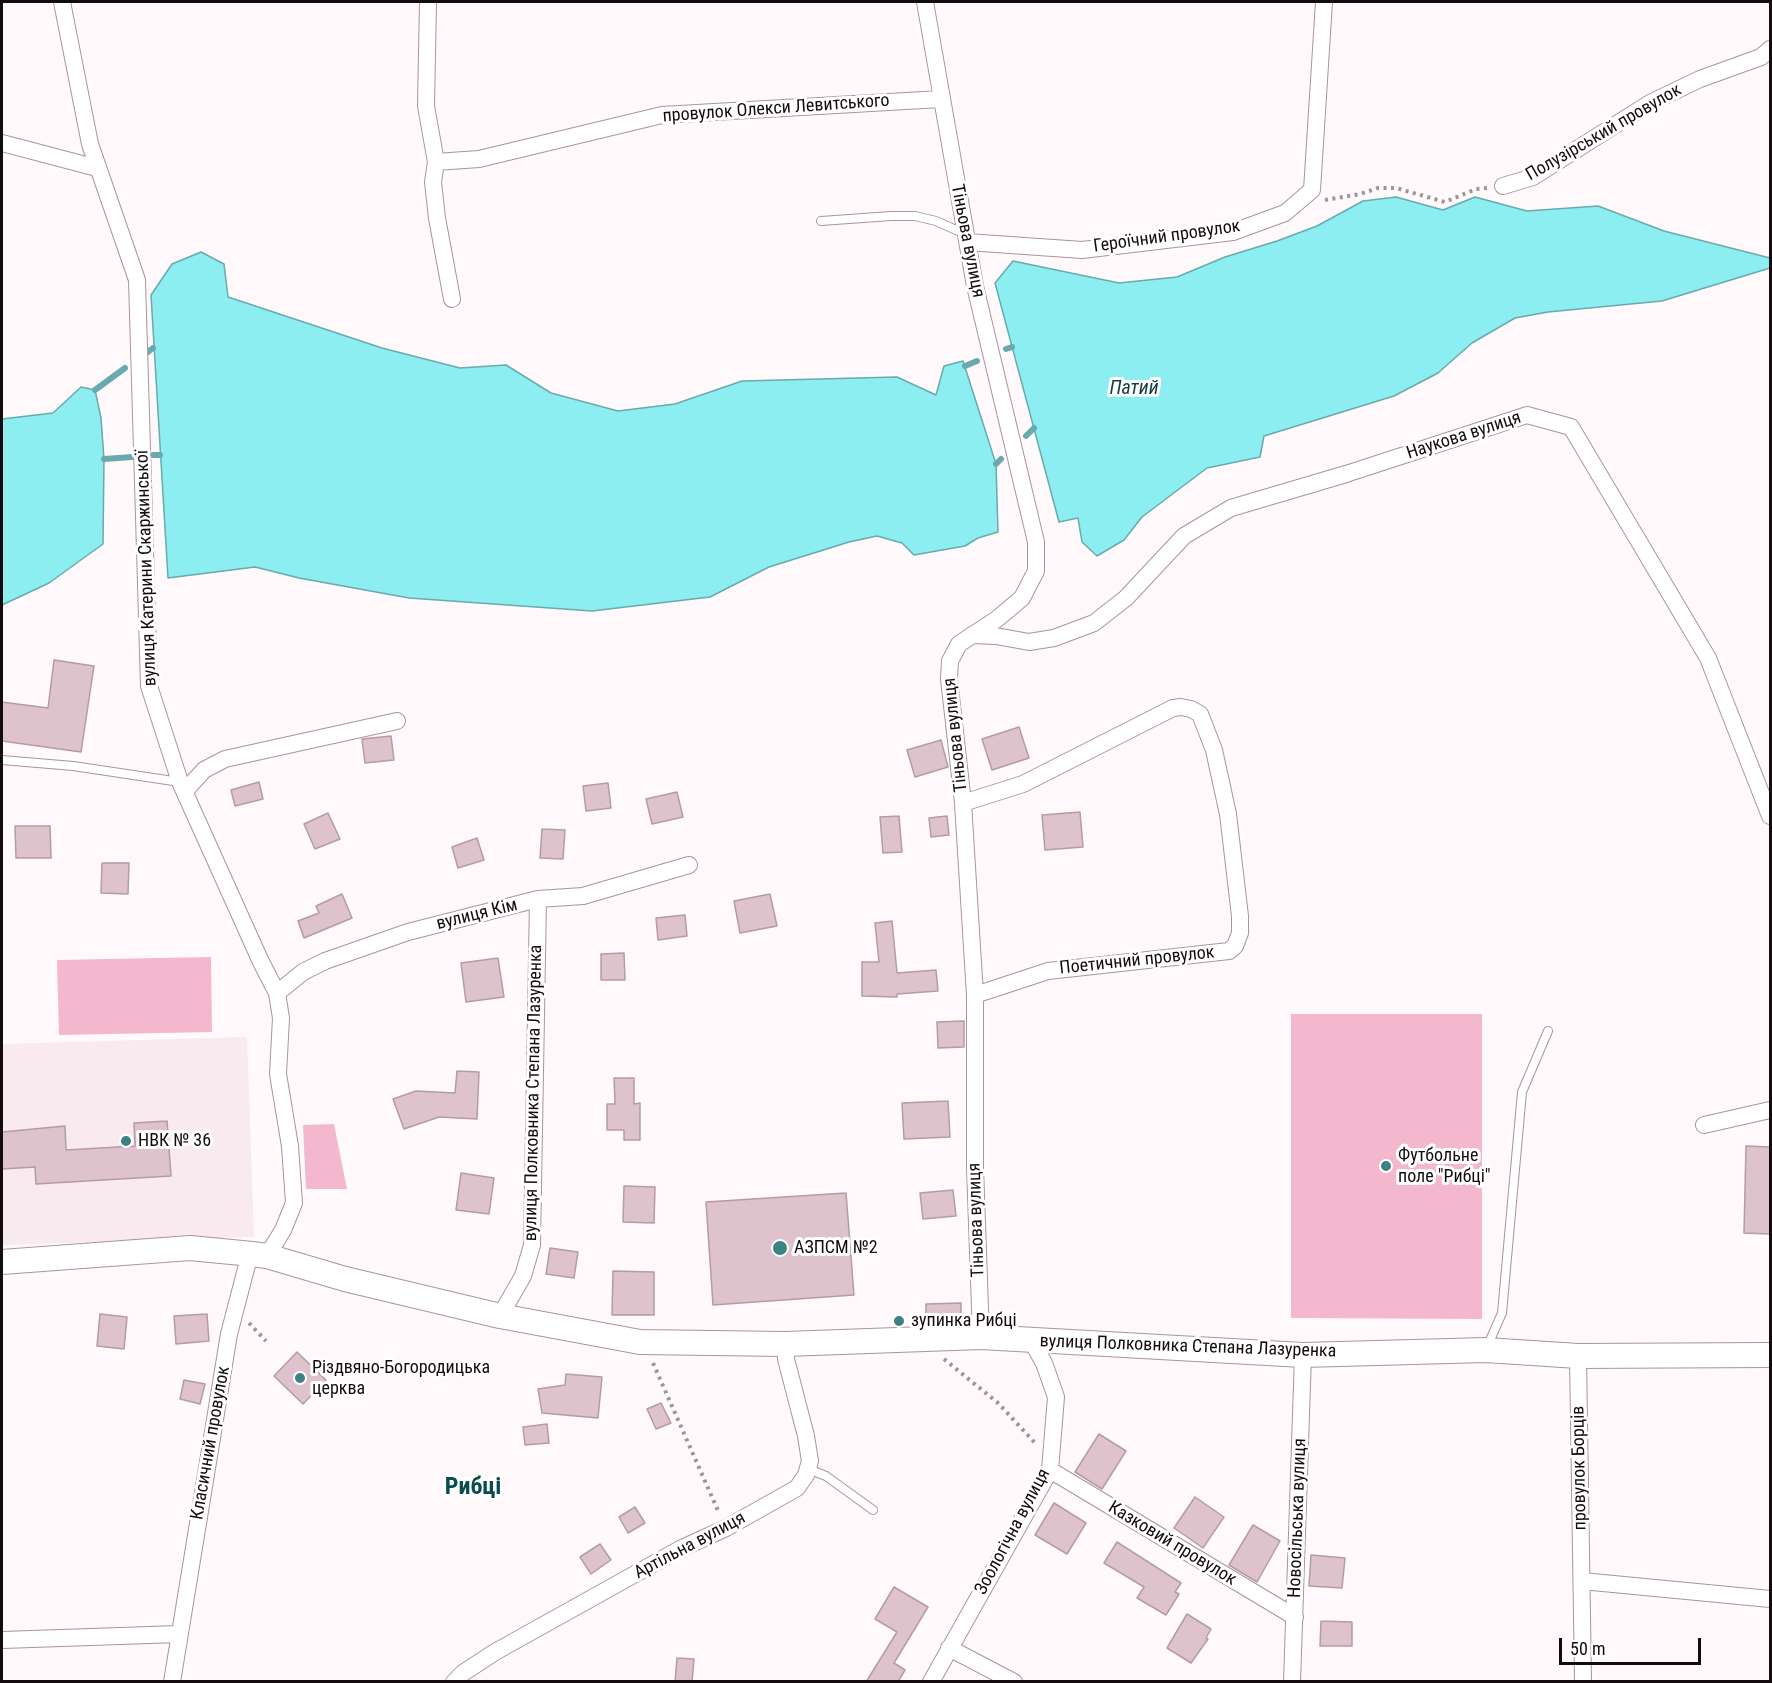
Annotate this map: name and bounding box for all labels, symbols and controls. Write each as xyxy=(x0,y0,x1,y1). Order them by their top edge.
street label: Полузірський провулок xyxy=(1522,80,1686,186)
street label: провулок Олекси Левитського xyxy=(662,90,890,128)
street label: Тіньова вулиця xyxy=(945,183,989,299)
street label: Героїчний провулок xyxy=(1092,216,1242,258)
water label: Патий xyxy=(1109,377,1159,401)
street label: Наукова вулиця xyxy=(1404,407,1524,465)
street label: вулиця Катерини Скаржинської xyxy=(132,449,162,687)
street label: Тіньова вулиця xyxy=(939,677,973,793)
street label: вулиця Кім xyxy=(434,895,520,935)
street label: Поетичний провулок xyxy=(1058,942,1216,980)
street label: вулиця Полковника Степана Лазуренка xyxy=(521,945,547,1241)
place label: НВК № 36 xyxy=(138,1130,211,1152)
marker: НВК № 36 xyxy=(119,1134,133,1148)
place label: Футбольне поле "Рибці" xyxy=(1398,1145,1491,1188)
marker: Футбольне поле "Рибці" xyxy=(1379,1159,1393,1173)
street label: Тіньова вулиця xyxy=(964,1162,990,1278)
place label: АЗПСМ №2 xyxy=(794,1237,878,1259)
marker: АЗПСМ №2 xyxy=(771,1239,789,1257)
place label: зупинка Рибці xyxy=(911,1310,1017,1332)
marker: зупинка Рибці xyxy=(892,1314,906,1328)
street label: вулиця Полковника Степана Лазуренка xyxy=(1039,1331,1337,1363)
place label: Різдвяно-Богородицька церква xyxy=(312,1357,490,1400)
street label: Класичний провулок xyxy=(187,1364,235,1522)
marker: Різдвяно-Богородицька церква xyxy=(293,1371,307,1385)
street label: провулок Борців xyxy=(1568,1406,1592,1530)
street label: Новосільська вулиця xyxy=(1284,1438,1312,1598)
street label: Зоологічна вулиця xyxy=(971,1465,1055,1599)
district label: Рибці xyxy=(445,1474,501,1502)
street label: Казковий провулок xyxy=(1104,1497,1240,1591)
street label: Артільна вулиця xyxy=(631,1508,749,1584)
scale bar xyxy=(1562,1626,1704,1664)
text: 50 m xyxy=(1570,1638,1605,1659)

